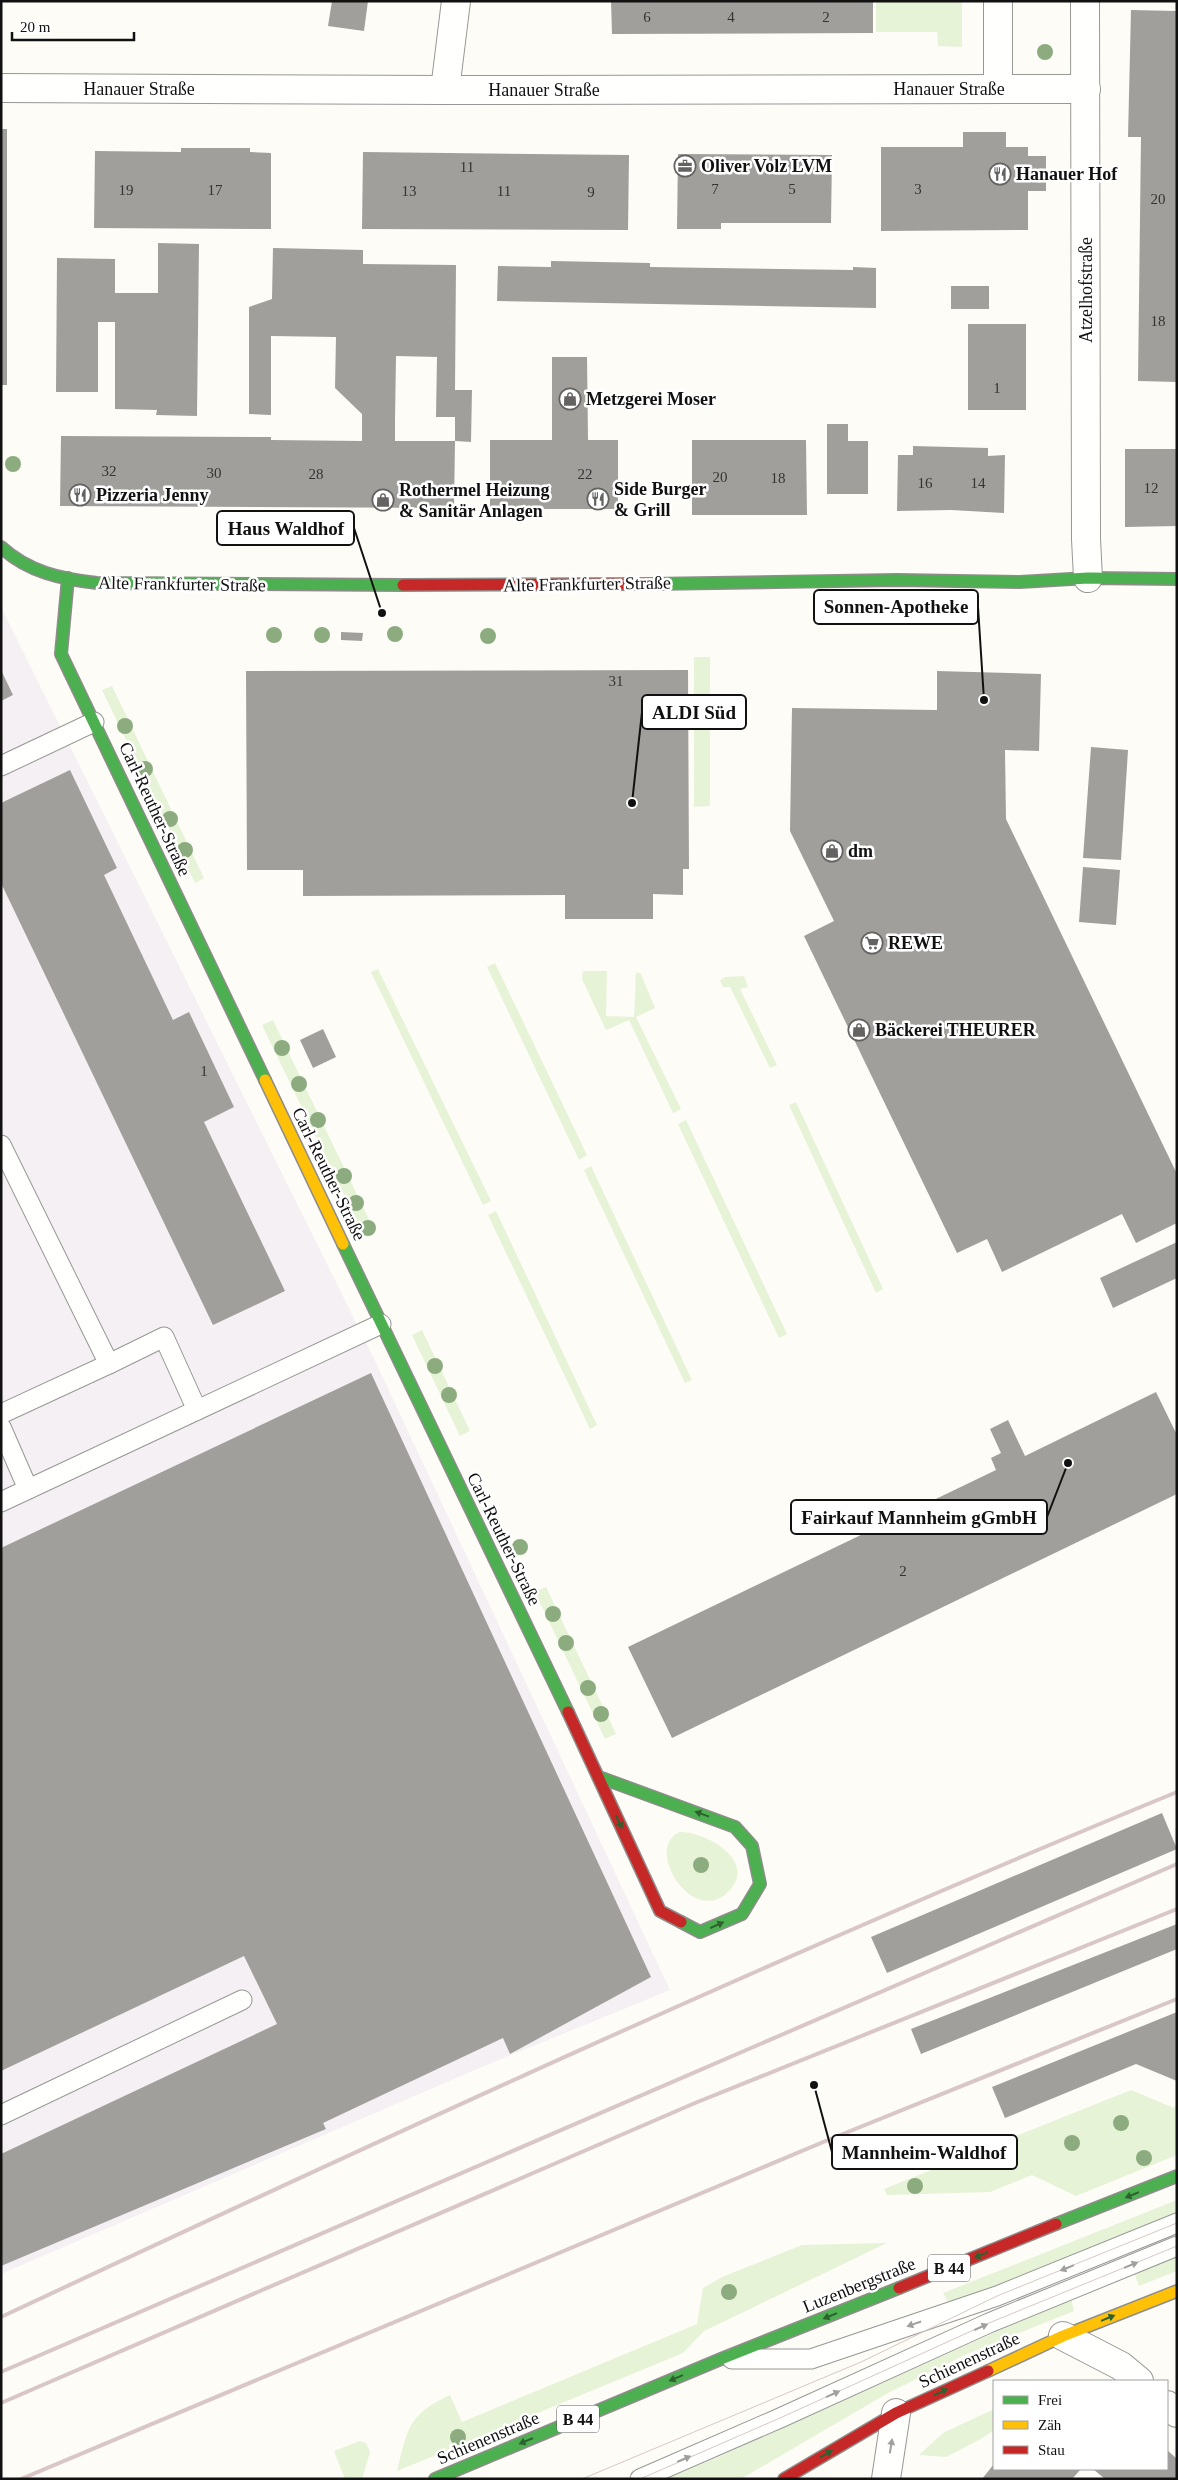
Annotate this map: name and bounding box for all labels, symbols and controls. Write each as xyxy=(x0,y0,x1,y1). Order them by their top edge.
house number: 6 xyxy=(643,9,651,25)
house number: 4 xyxy=(727,9,735,25)
house number: 2 xyxy=(822,9,830,25)
scale bar xyxy=(12,10,135,42)
text: 20 m xyxy=(20,19,51,35)
street label: Hanauer Straße xyxy=(83,79,195,99)
street label: Hanauer Straße xyxy=(893,79,1005,99)
street label: Hanauer Straße xyxy=(488,80,600,100)
office icon: Oliver Volz LVM xyxy=(673,154,697,178)
place label: Oliver Volz LVM xyxy=(701,156,832,176)
house number: 11 xyxy=(460,159,474,175)
restaurant icon: Hanauer Hof xyxy=(988,162,1012,186)
place label: Hanauer Hof xyxy=(1016,164,1118,184)
house number: 7 xyxy=(711,181,719,197)
house number: 5 xyxy=(788,181,796,197)
house number: 3 xyxy=(914,181,922,197)
house number: 19 xyxy=(119,182,134,198)
house number: 17 xyxy=(208,182,223,198)
house number: 13 xyxy=(402,183,417,199)
house number: 11 xyxy=(497,183,511,199)
house number: 9 xyxy=(587,184,595,200)
house number: 20 xyxy=(1151,191,1166,207)
street label: Atzelhofstraße xyxy=(1076,237,1096,343)
house number: 18 xyxy=(1151,313,1166,329)
house number: 1 xyxy=(993,380,1001,396)
shop icon: Metzgerei Moser xyxy=(558,387,582,411)
place label: Metzgerei Moser xyxy=(586,389,716,409)
house number: 32 xyxy=(102,463,117,479)
house number: 30 xyxy=(207,465,222,481)
house number: 28 xyxy=(309,466,324,482)
house number: 22 xyxy=(578,466,593,482)
house number: 20 xyxy=(713,469,728,485)
house number: 18 xyxy=(771,470,786,486)
house number: 16 xyxy=(918,475,933,491)
house number: 14 xyxy=(971,475,986,491)
place label: Side Burger & Grill xyxy=(614,479,707,520)
place label: Rothermel Heizung & Sanitär Anlagen xyxy=(399,480,549,521)
house number: 12 xyxy=(1144,480,1159,496)
restaurant icon: Pizzeria Jenny xyxy=(68,483,92,507)
place label: Pizzeria Jenny xyxy=(96,485,208,505)
restaurant icon: Side Burger & Grill xyxy=(586,487,610,511)
shop icon: Rothermel Heizung & Sanitär Anlagen xyxy=(371,488,395,512)
callout: Haus Waldhof xyxy=(217,511,354,545)
text: Haus Waldhof xyxy=(228,518,345,539)
street label: Alte Frankfurter Straße xyxy=(98,573,266,595)
street label: Alte Frankfurter Straße xyxy=(503,573,671,595)
callout: Sonnen-Apotheke xyxy=(814,590,978,624)
text: Sonnen-Apotheke xyxy=(824,596,968,617)
house number: 31 xyxy=(609,673,624,689)
callout: ALDI Süd xyxy=(642,695,746,729)
text: ALDI Süd xyxy=(652,702,736,723)
street label: Carl-Reuther-Straße xyxy=(115,739,195,879)
shop icon: dm xyxy=(820,839,844,863)
place label: dm xyxy=(848,841,873,861)
supermarket icon: REWE xyxy=(860,931,884,955)
place label: REWE xyxy=(888,933,943,953)
shop icon: Bäckerei THEURER xyxy=(847,1018,871,1042)
place label: Bäckerei THEURER xyxy=(875,1020,1037,1040)
house number: 1 xyxy=(200,1063,208,1079)
street label: Carl-Reuther-Straße xyxy=(288,1104,370,1244)
street label: Carl-Reuther-Straße xyxy=(463,1469,545,1609)
callout: Fairkauf Mannheim gGmbH xyxy=(791,1500,1047,1534)
text: Fairkauf Mannheim gGmbH xyxy=(801,1507,1037,1528)
house number: 2 xyxy=(899,1563,907,1579)
one-way arrow xyxy=(694,1810,709,1817)
one-way arrow xyxy=(615,1815,623,1829)
one-way arrow xyxy=(710,1920,724,1928)
callout: Mannheim-Waldhof xyxy=(832,2135,1017,2169)
text: Mannheim-Waldhof xyxy=(842,2142,1007,2163)
one-way arrow xyxy=(1124,2191,1139,2199)
one-way arrow xyxy=(973,2251,988,2259)
street label: Luzenbergstraße xyxy=(800,2253,918,2317)
road number: B 44 xyxy=(928,2254,970,2282)
one-way arrow xyxy=(1124,2261,1139,2269)
one-way arrow xyxy=(1059,2264,1074,2272)
one-way arrow xyxy=(823,2312,837,2320)
one-way arrow xyxy=(1101,2314,1116,2322)
one-way arrow xyxy=(907,2321,922,2328)
one-way arrow xyxy=(974,2322,988,2330)
street label: Schienenstraße xyxy=(915,2328,1023,2392)
one-way arrow xyxy=(669,2375,683,2383)
legend xyxy=(993,2380,1168,2470)
one-way arrow xyxy=(934,2388,948,2396)
one-way arrow xyxy=(826,2390,840,2398)
text: Frei xyxy=(1038,2392,1062,2408)
road number: B 44 xyxy=(557,2406,599,2432)
street label: Schienenstraße xyxy=(434,2408,542,2468)
text: Zäh xyxy=(1038,2417,1062,2433)
one-way arrow xyxy=(519,2437,533,2445)
one-way arrow xyxy=(888,2437,896,2453)
text: Stau xyxy=(1038,2442,1065,2458)
one-way arrow xyxy=(819,2450,832,2459)
one-way arrow xyxy=(677,2455,691,2463)

